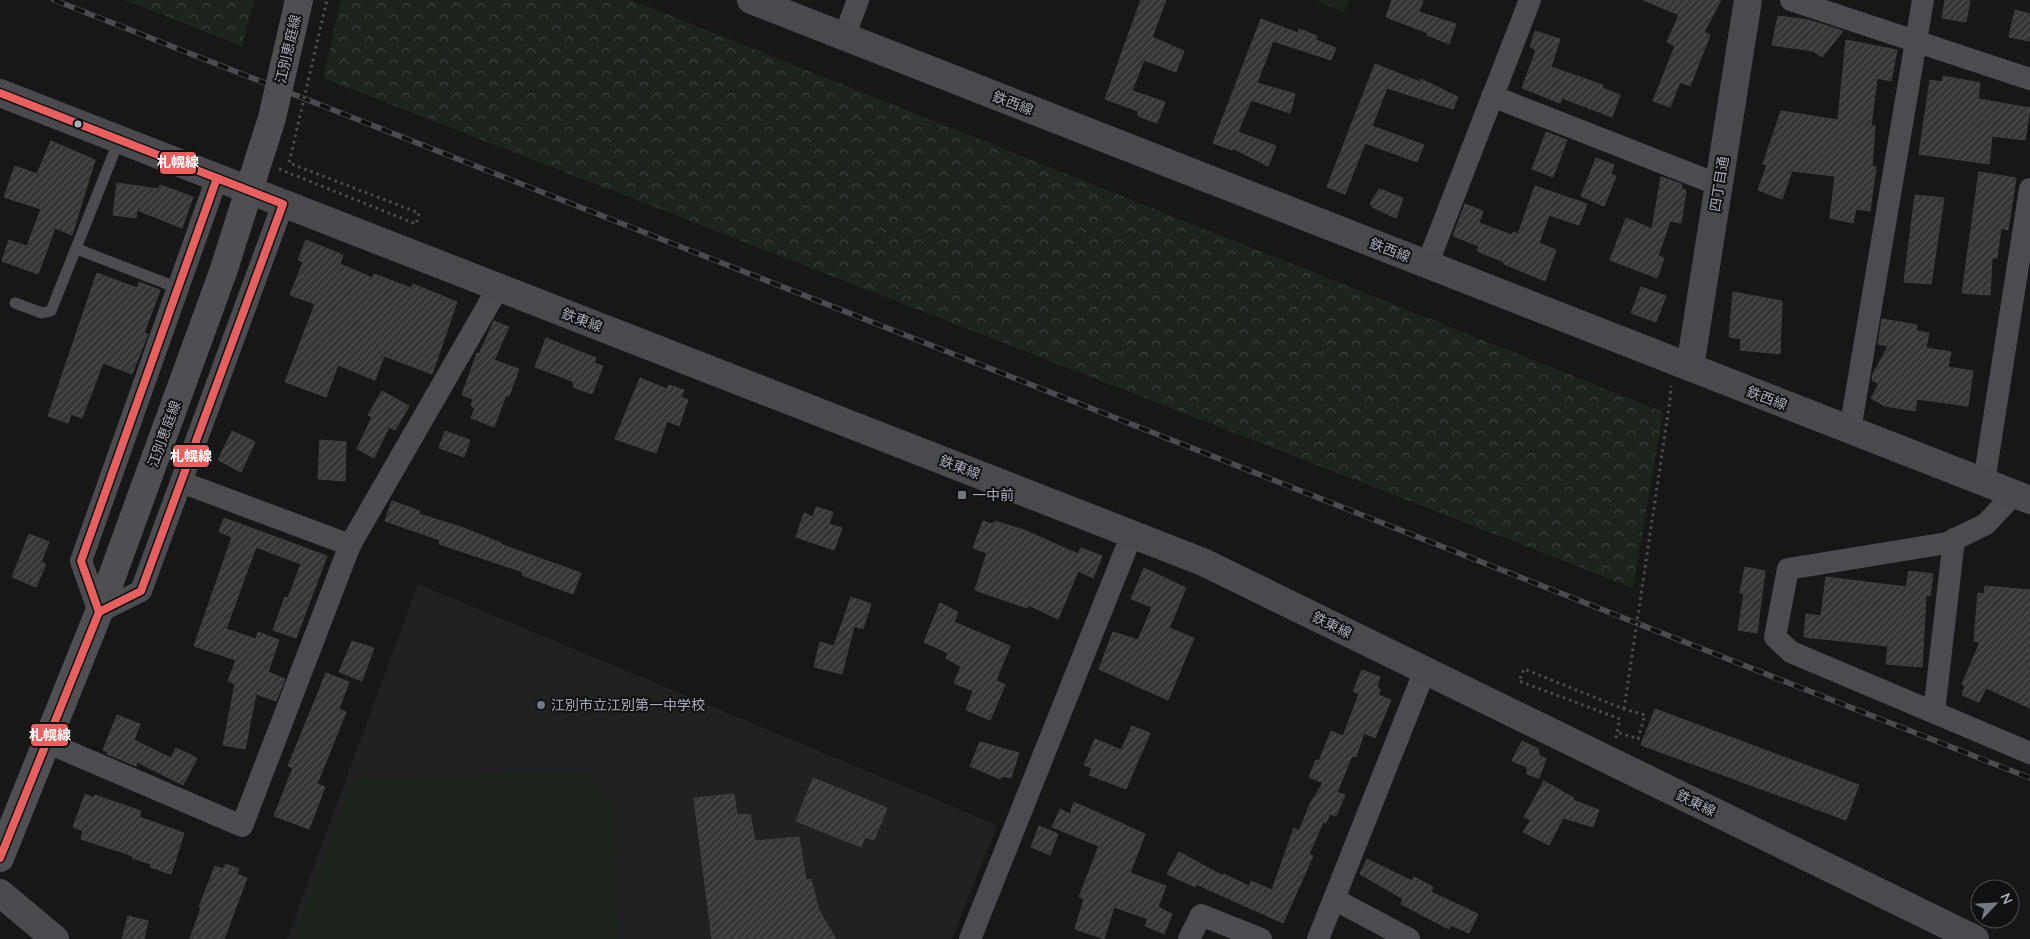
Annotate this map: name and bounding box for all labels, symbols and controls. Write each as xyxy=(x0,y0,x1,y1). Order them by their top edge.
street label: 江別恵庭線 xyxy=(271,13,305,85)
street label: 鉄西線 xyxy=(990,87,1036,119)
unlabelled marker xyxy=(73,119,83,129)
line badge: 札幌線 xyxy=(159,151,197,175)
text: 札幌線 xyxy=(157,153,199,171)
street label: 四丁目通 xyxy=(1706,155,1732,213)
street label: 鉄西線 xyxy=(1367,234,1413,266)
street label: 鉄東線 xyxy=(559,304,605,336)
street label: 鉄西線 xyxy=(1744,382,1790,414)
street label: 江別恵庭線 xyxy=(144,398,184,470)
line badge: 札幌線 xyxy=(172,444,210,468)
text: 札幌線 xyxy=(170,447,212,465)
street label: 鉄東線 xyxy=(937,451,983,483)
place label: 一中前 xyxy=(972,486,1014,504)
marker: 一中前 xyxy=(956,489,968,501)
street label: 鉄東線 xyxy=(1309,608,1355,642)
place label: 江別市立江別第一中学校 xyxy=(551,696,705,714)
marker: 江別市立江別第一中学校 xyxy=(535,699,547,711)
line badge: 札幌線 xyxy=(30,723,69,747)
text: 札幌線 xyxy=(29,726,71,744)
street label: 鉄東線 xyxy=(1673,786,1719,820)
north arrow xyxy=(1970,879,2020,929)
text: N xyxy=(1996,890,2017,907)

